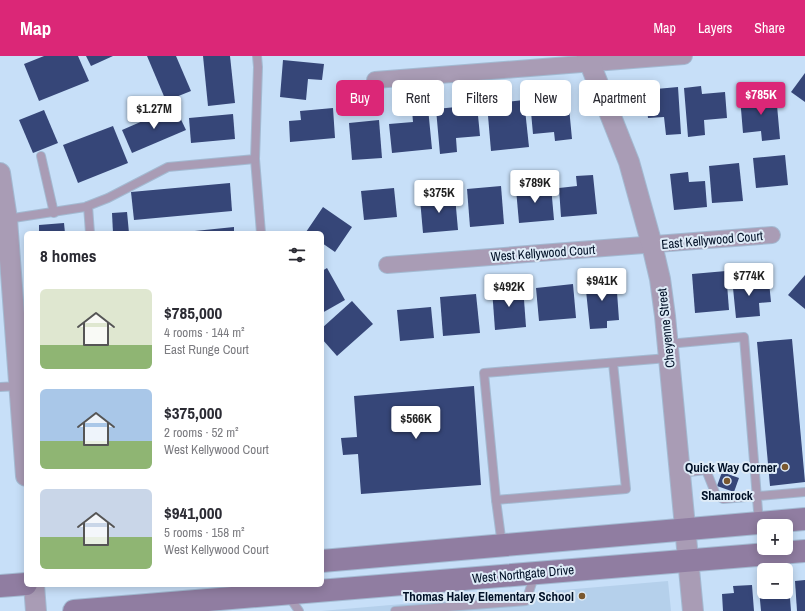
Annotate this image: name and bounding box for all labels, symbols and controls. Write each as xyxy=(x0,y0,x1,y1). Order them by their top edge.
text: Map xyxy=(20,15,51,41)
text: Map xyxy=(654,19,676,37)
text: Layers xyxy=(698,19,732,37)
text: Share xyxy=(754,19,785,37)
chip: Buy xyxy=(336,80,384,116)
chip: Rent xyxy=(392,80,444,116)
chip: Filters xyxy=(452,80,512,116)
chip: New xyxy=(520,80,571,116)
chip: Apartment xyxy=(579,80,660,116)
pin: $785K xyxy=(733,82,789,116)
text: $785K xyxy=(745,86,777,103)
pin: $1.27M xyxy=(121,96,187,130)
text: $1.27M xyxy=(136,100,172,117)
pin: $789K xyxy=(507,170,563,204)
text: $789K xyxy=(519,174,551,191)
pin: $375K xyxy=(411,180,467,214)
text: $375K xyxy=(423,184,455,201)
street label: East Kellywood Court xyxy=(660,227,764,253)
street label: West Kellywood Court xyxy=(490,241,596,265)
text: 8 homes xyxy=(40,244,97,267)
icon: filters xyxy=(286,244,308,266)
pin: $774K xyxy=(721,263,777,297)
text: $774K xyxy=(733,267,765,284)
pin: $941K xyxy=(574,268,630,302)
text: $941K xyxy=(586,272,618,289)
pin: $492K xyxy=(481,274,537,308)
text: $492K xyxy=(493,278,525,295)
street label: Cheyenne Street xyxy=(653,287,679,369)
text: $785,000 xyxy=(164,301,222,324)
icon: home xyxy=(72,305,120,353)
text: 4 rooms · 144 m² xyxy=(164,324,245,341)
text: East Runge Court xyxy=(164,341,249,358)
text: $375,000 xyxy=(164,401,222,424)
icon: home xyxy=(72,405,120,453)
pin: $566K xyxy=(388,406,444,440)
text: $566K xyxy=(400,410,432,427)
text: 2 rooms · 52 m² xyxy=(164,424,239,441)
text: West Kellywood Court xyxy=(164,441,269,458)
place label: Quick Way Corner xyxy=(685,459,778,476)
marker: Quick Way Corner xyxy=(780,462,790,472)
marker: Shamrock xyxy=(722,476,732,486)
place label: Shamrock xyxy=(701,487,753,504)
text: $941,000 xyxy=(164,501,222,524)
icon: home xyxy=(72,505,120,553)
map controls xyxy=(757,519,793,599)
button: + xyxy=(757,519,793,555)
text: 5 rooms · 158 m² xyxy=(164,524,245,541)
text: West Kellywood Court xyxy=(164,541,269,558)
street label: West Northgate Drive xyxy=(471,561,575,587)
button: − xyxy=(757,563,793,599)
place label: Thomas Haley Elementary School xyxy=(403,588,574,605)
marker: Thomas Haley Elementary School xyxy=(577,591,587,601)

